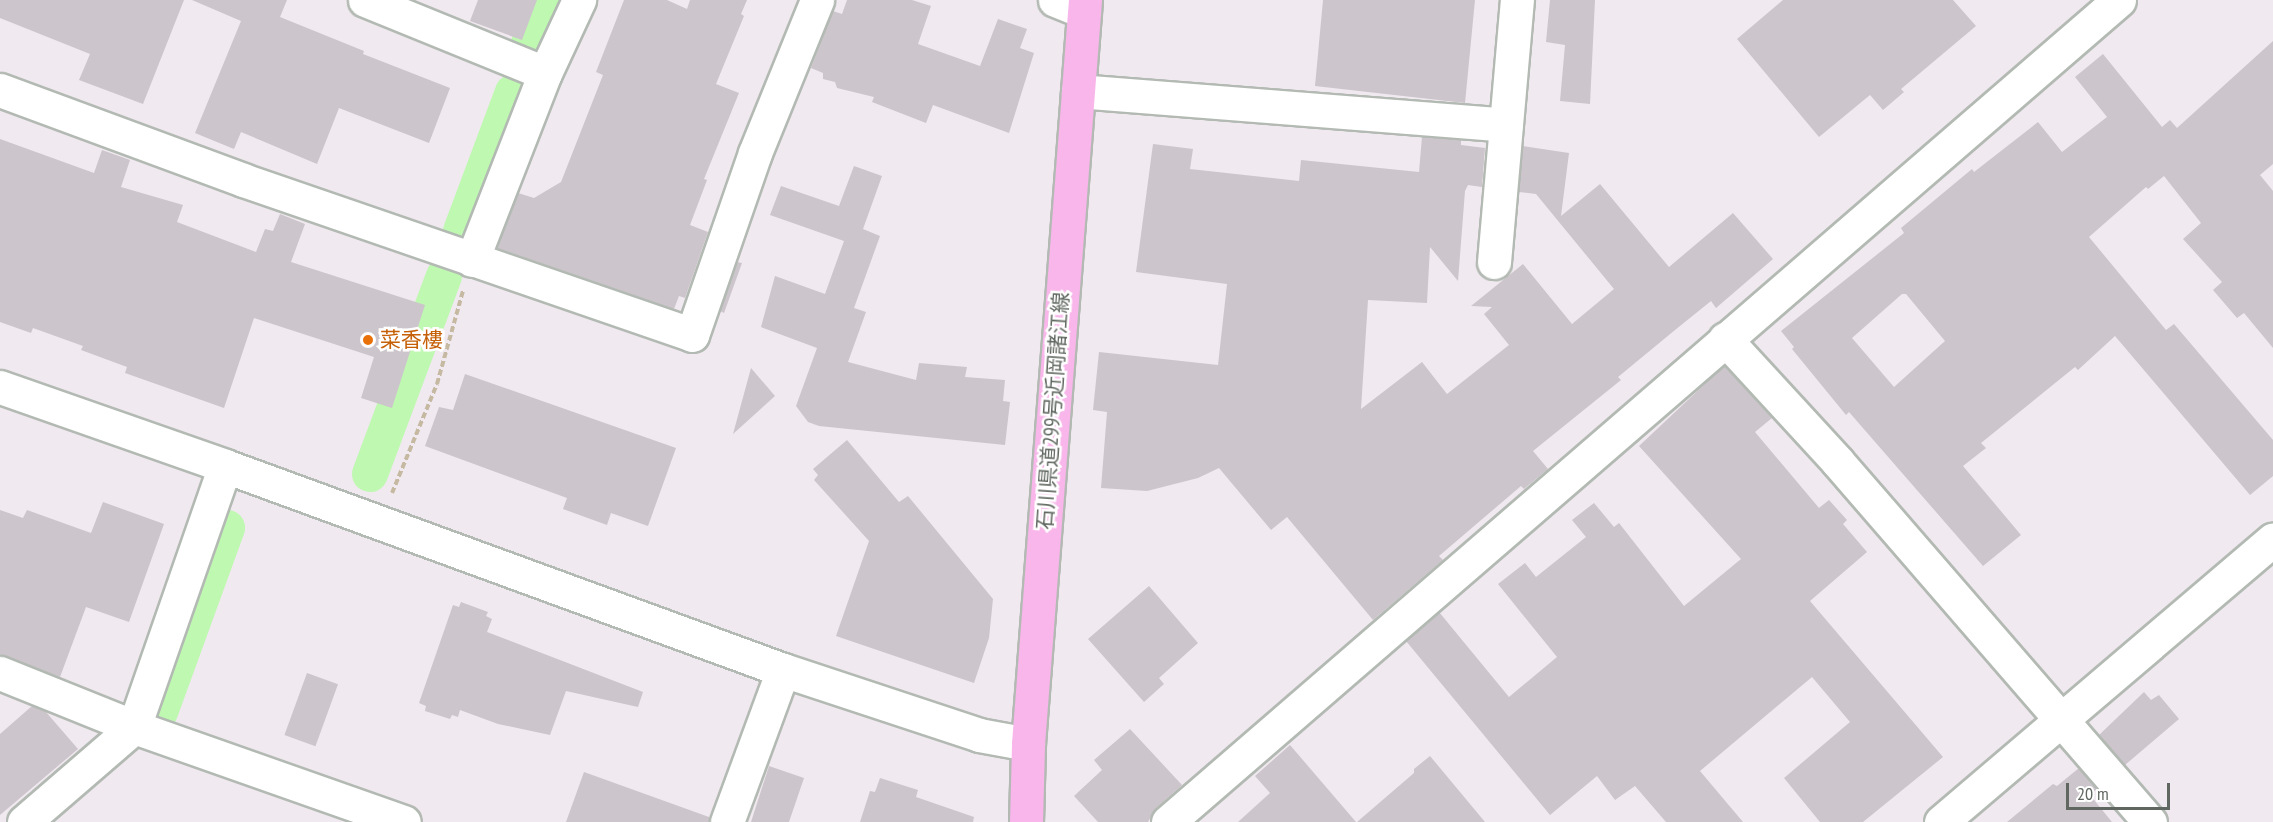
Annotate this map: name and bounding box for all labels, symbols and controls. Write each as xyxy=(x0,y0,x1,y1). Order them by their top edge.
street label: 石川県道299号近岡諸江線 xyxy=(1032,291,1074,531)
place label: 菜香樓 xyxy=(380,327,443,353)
marker: 菜香樓 xyxy=(361,333,375,347)
scale bar xyxy=(2069,771,2172,809)
text: 20 m xyxy=(2077,782,2109,805)

